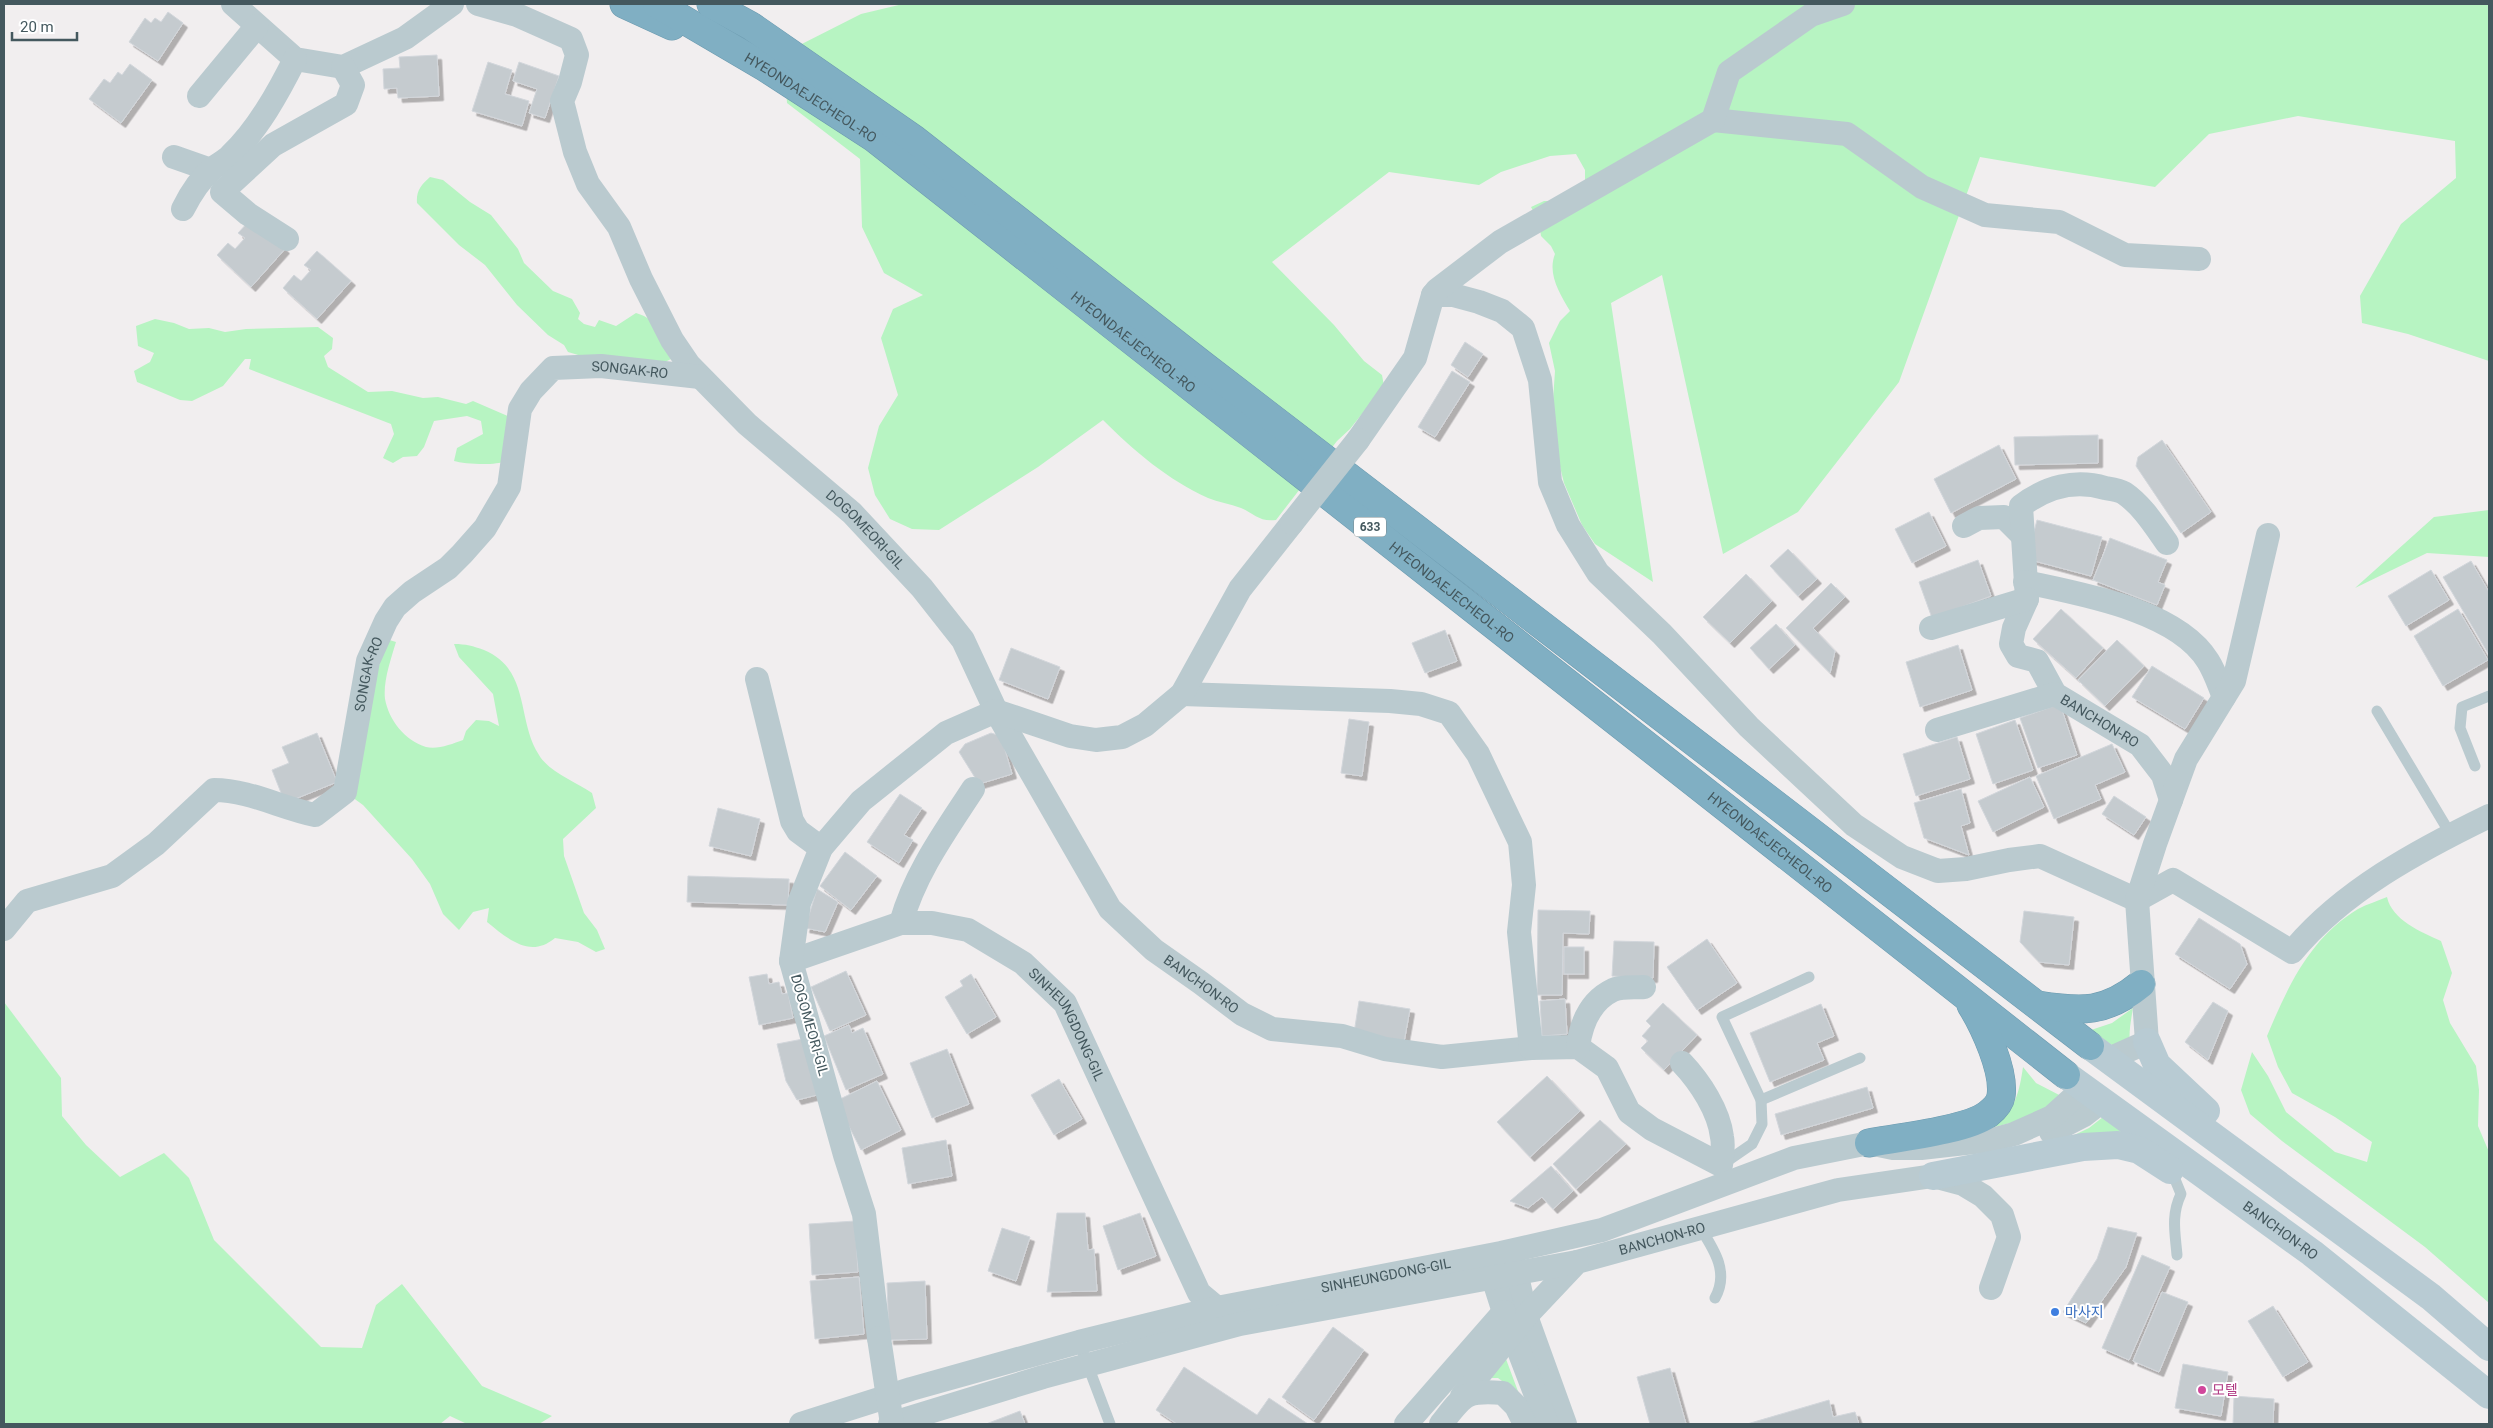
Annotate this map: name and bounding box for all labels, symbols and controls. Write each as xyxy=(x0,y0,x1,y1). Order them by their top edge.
scale bar xyxy=(12,10,78,42)
text: 20 m xyxy=(20,18,54,36)
street label: HYEONDAEJECHEOL-RO xyxy=(742,49,880,146)
street label: HYEONDAEJECHEOL-RO xyxy=(1068,288,1199,396)
street label: SONGAK-RO xyxy=(591,358,669,381)
street label: DOGOMEORI-GIL xyxy=(823,487,908,573)
road number: 633 xyxy=(1354,518,1386,536)
street label: HYEONDAEJECHEOL-RO xyxy=(1386,538,1517,646)
street label: SONGAK-RO xyxy=(351,634,386,713)
street label: BANCHON-RO xyxy=(2058,691,2142,751)
street label: HYEONDAEJECHEOL-RO xyxy=(1705,789,1836,896)
street label: BANCHON-RO xyxy=(1161,951,1242,1017)
street label: SINHEUNGDONG-GIL xyxy=(1025,965,1108,1084)
street label: DOGOMEORI-GIL xyxy=(788,972,832,1078)
street label: BANCHON-RO xyxy=(2240,1198,2321,1263)
street label: BANCHON-RO xyxy=(1617,1219,1707,1258)
street label: SINHEUNGDONG-GIL xyxy=(1320,1255,1453,1296)
place label: 마사지 xyxy=(2065,1304,2104,1320)
marker: 마사지 xyxy=(2049,1306,2061,1318)
place label: 모텔 xyxy=(2212,1382,2238,1398)
marker: 모텔 xyxy=(2196,1384,2208,1396)

